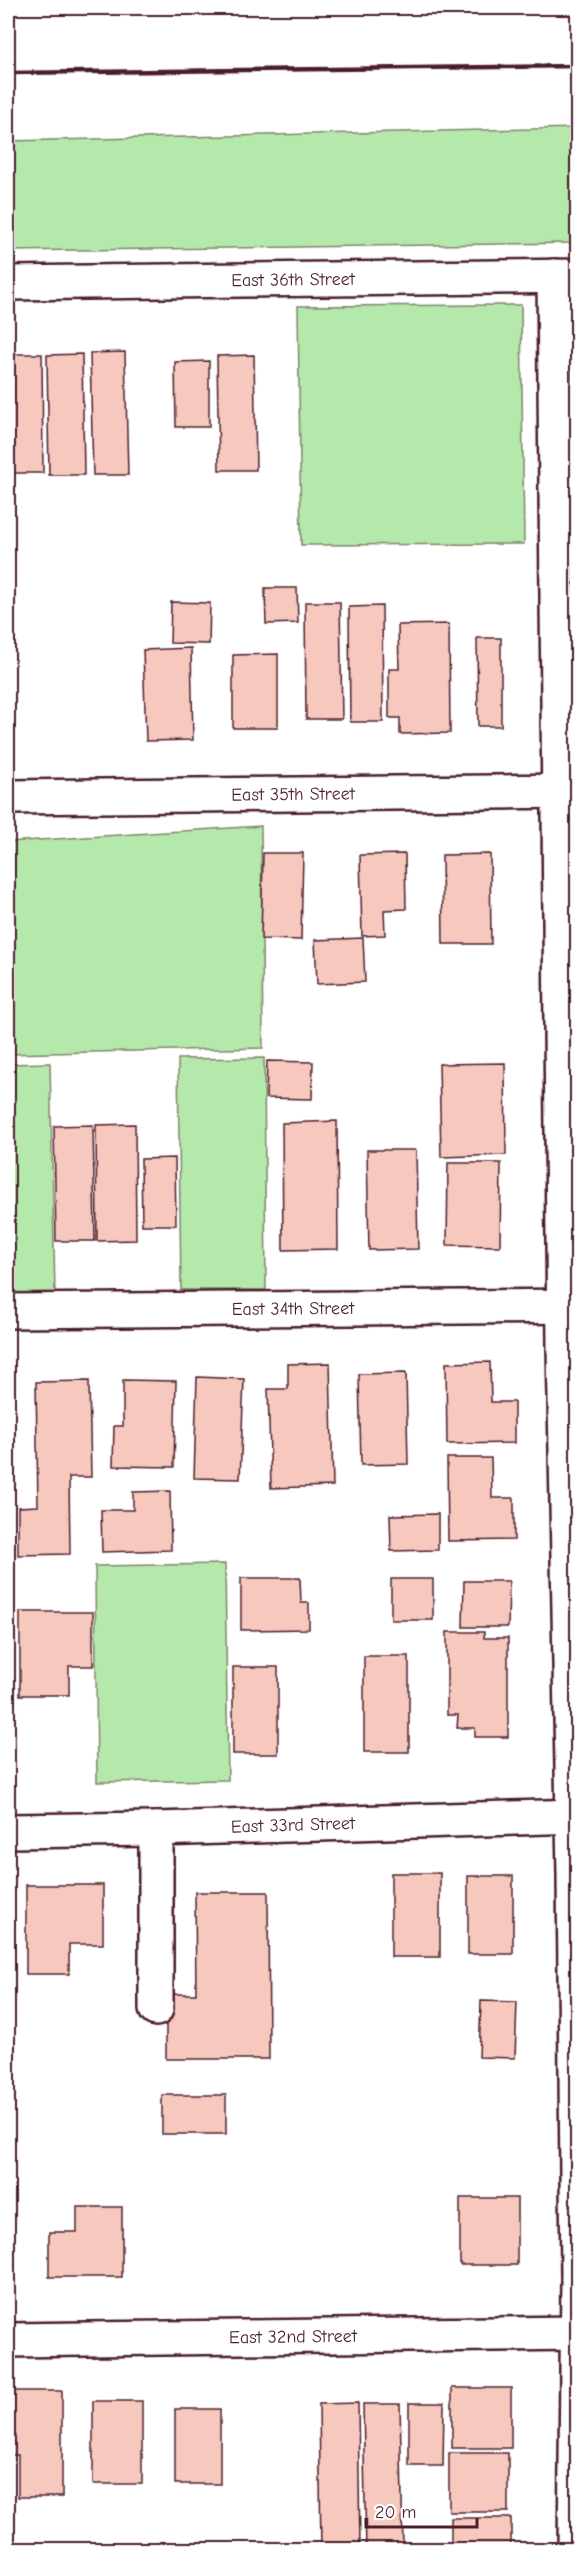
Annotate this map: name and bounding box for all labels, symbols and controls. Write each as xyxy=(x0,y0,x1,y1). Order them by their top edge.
street label: East 36th Street xyxy=(231,269,356,291)
street label: East 35th Street xyxy=(231,783,356,806)
street label: East 34th Street xyxy=(232,1298,355,1320)
street label: East 33rd Street xyxy=(230,1813,356,1838)
street label: East 32nd Street xyxy=(229,2326,358,2348)
scale bar xyxy=(366,2491,477,2529)
text: 20 m xyxy=(375,2502,416,2523)

